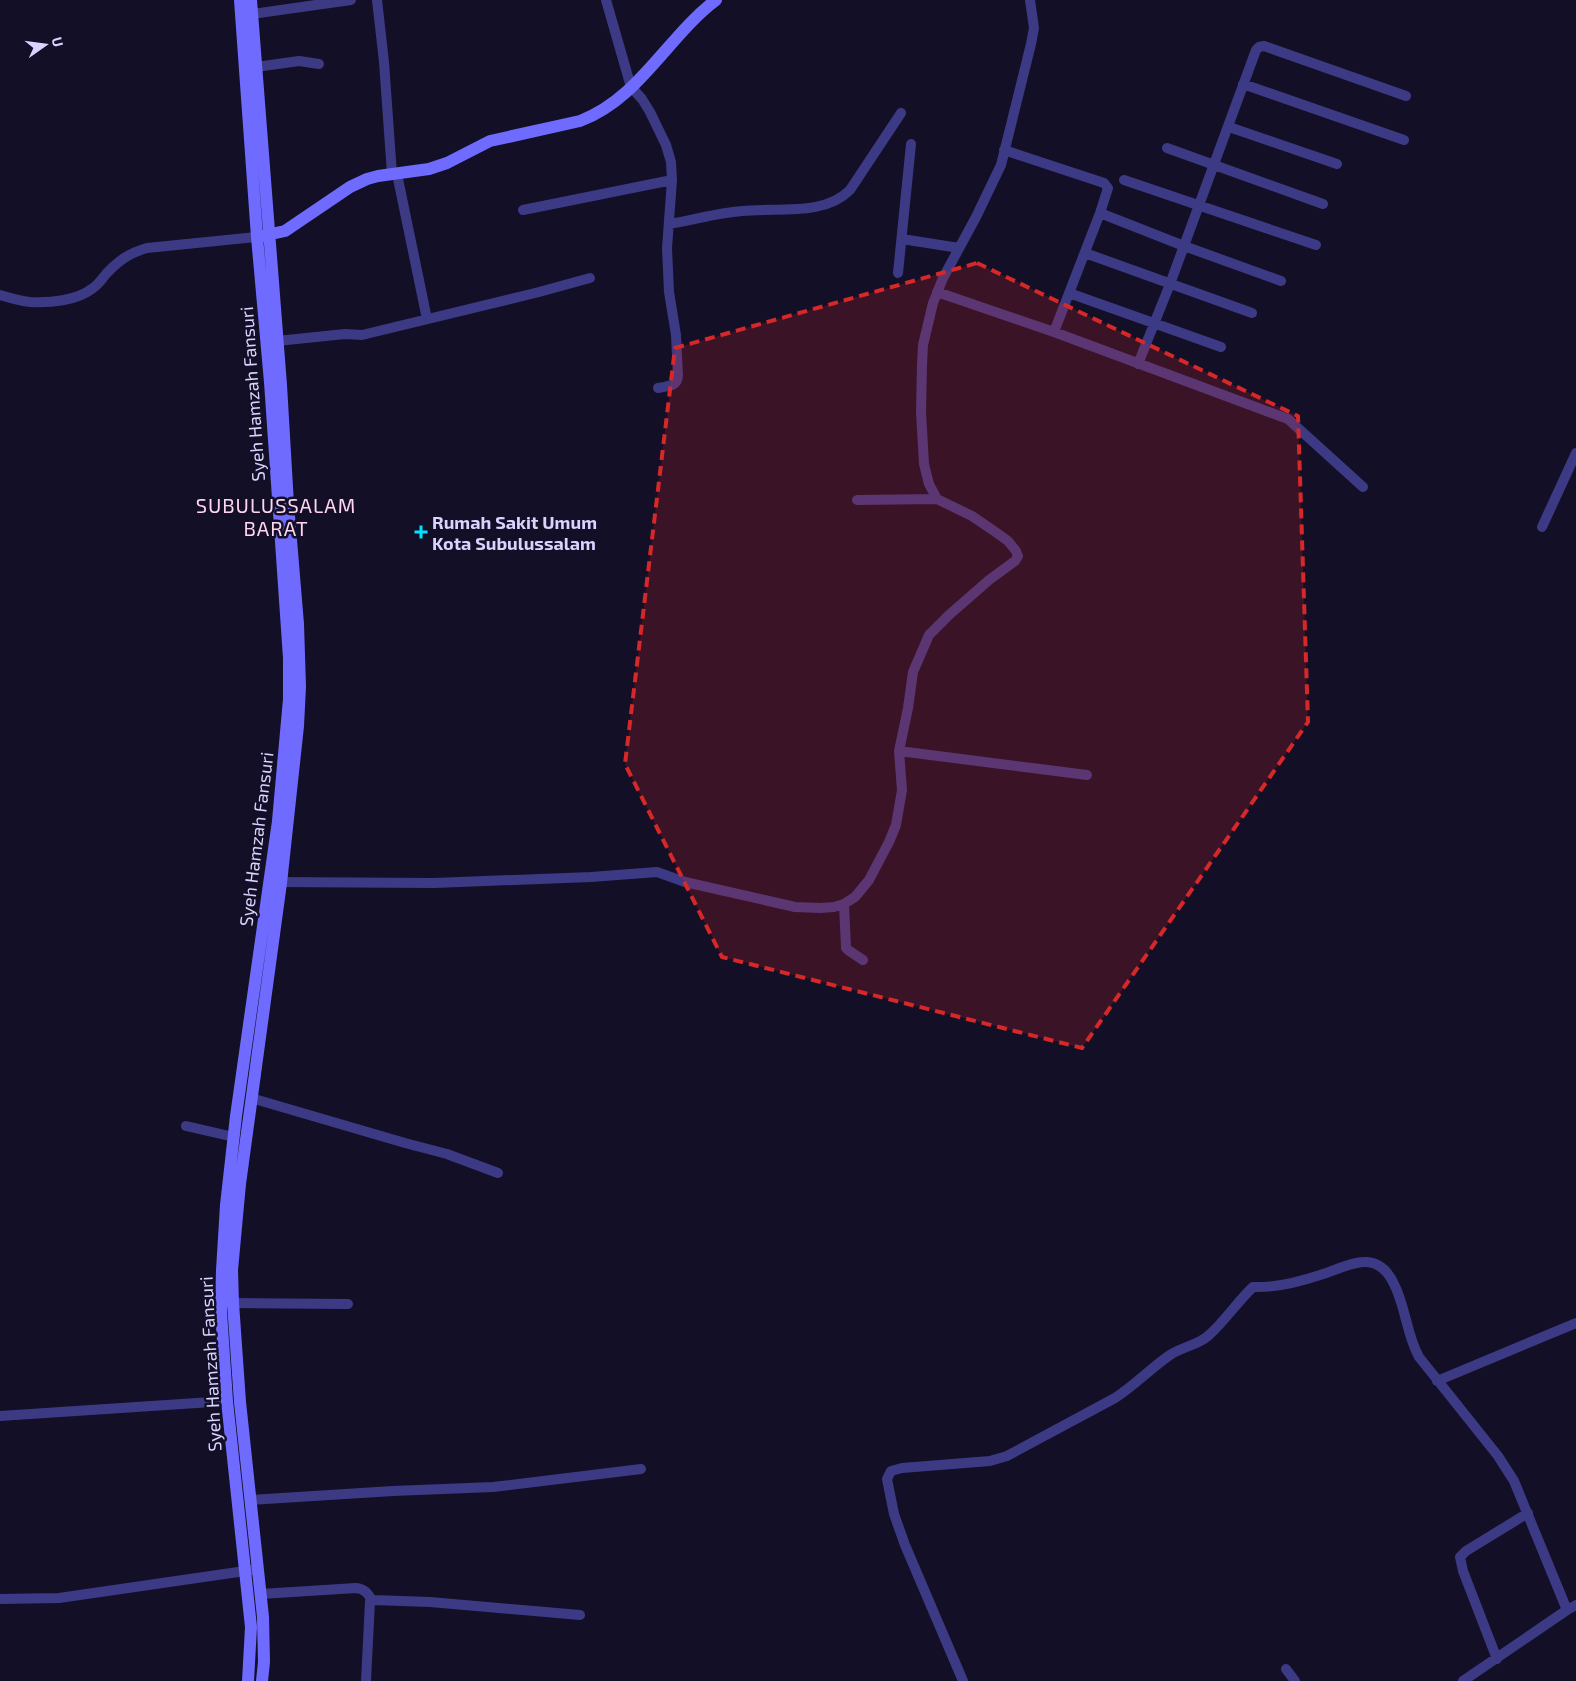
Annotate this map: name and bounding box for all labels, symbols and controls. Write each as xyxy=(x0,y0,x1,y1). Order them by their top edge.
north arrow xyxy=(20,20,70,70)
text: U xyxy=(49,35,68,48)
street label: Syeh Hamzah Fansuri xyxy=(235,306,269,482)
district label: SUBULUSSALAM BARAT xyxy=(196,493,356,540)
place label: Rumah Sakit Umum Kota Subulussalam xyxy=(432,511,597,554)
marker: Rumah Sakit Umum Kota Subulussalam xyxy=(414,525,428,539)
street label: Syeh Hamzah Fansuri xyxy=(234,751,278,927)
street label: Syeh Hamzah Fansuri xyxy=(194,1276,226,1452)

